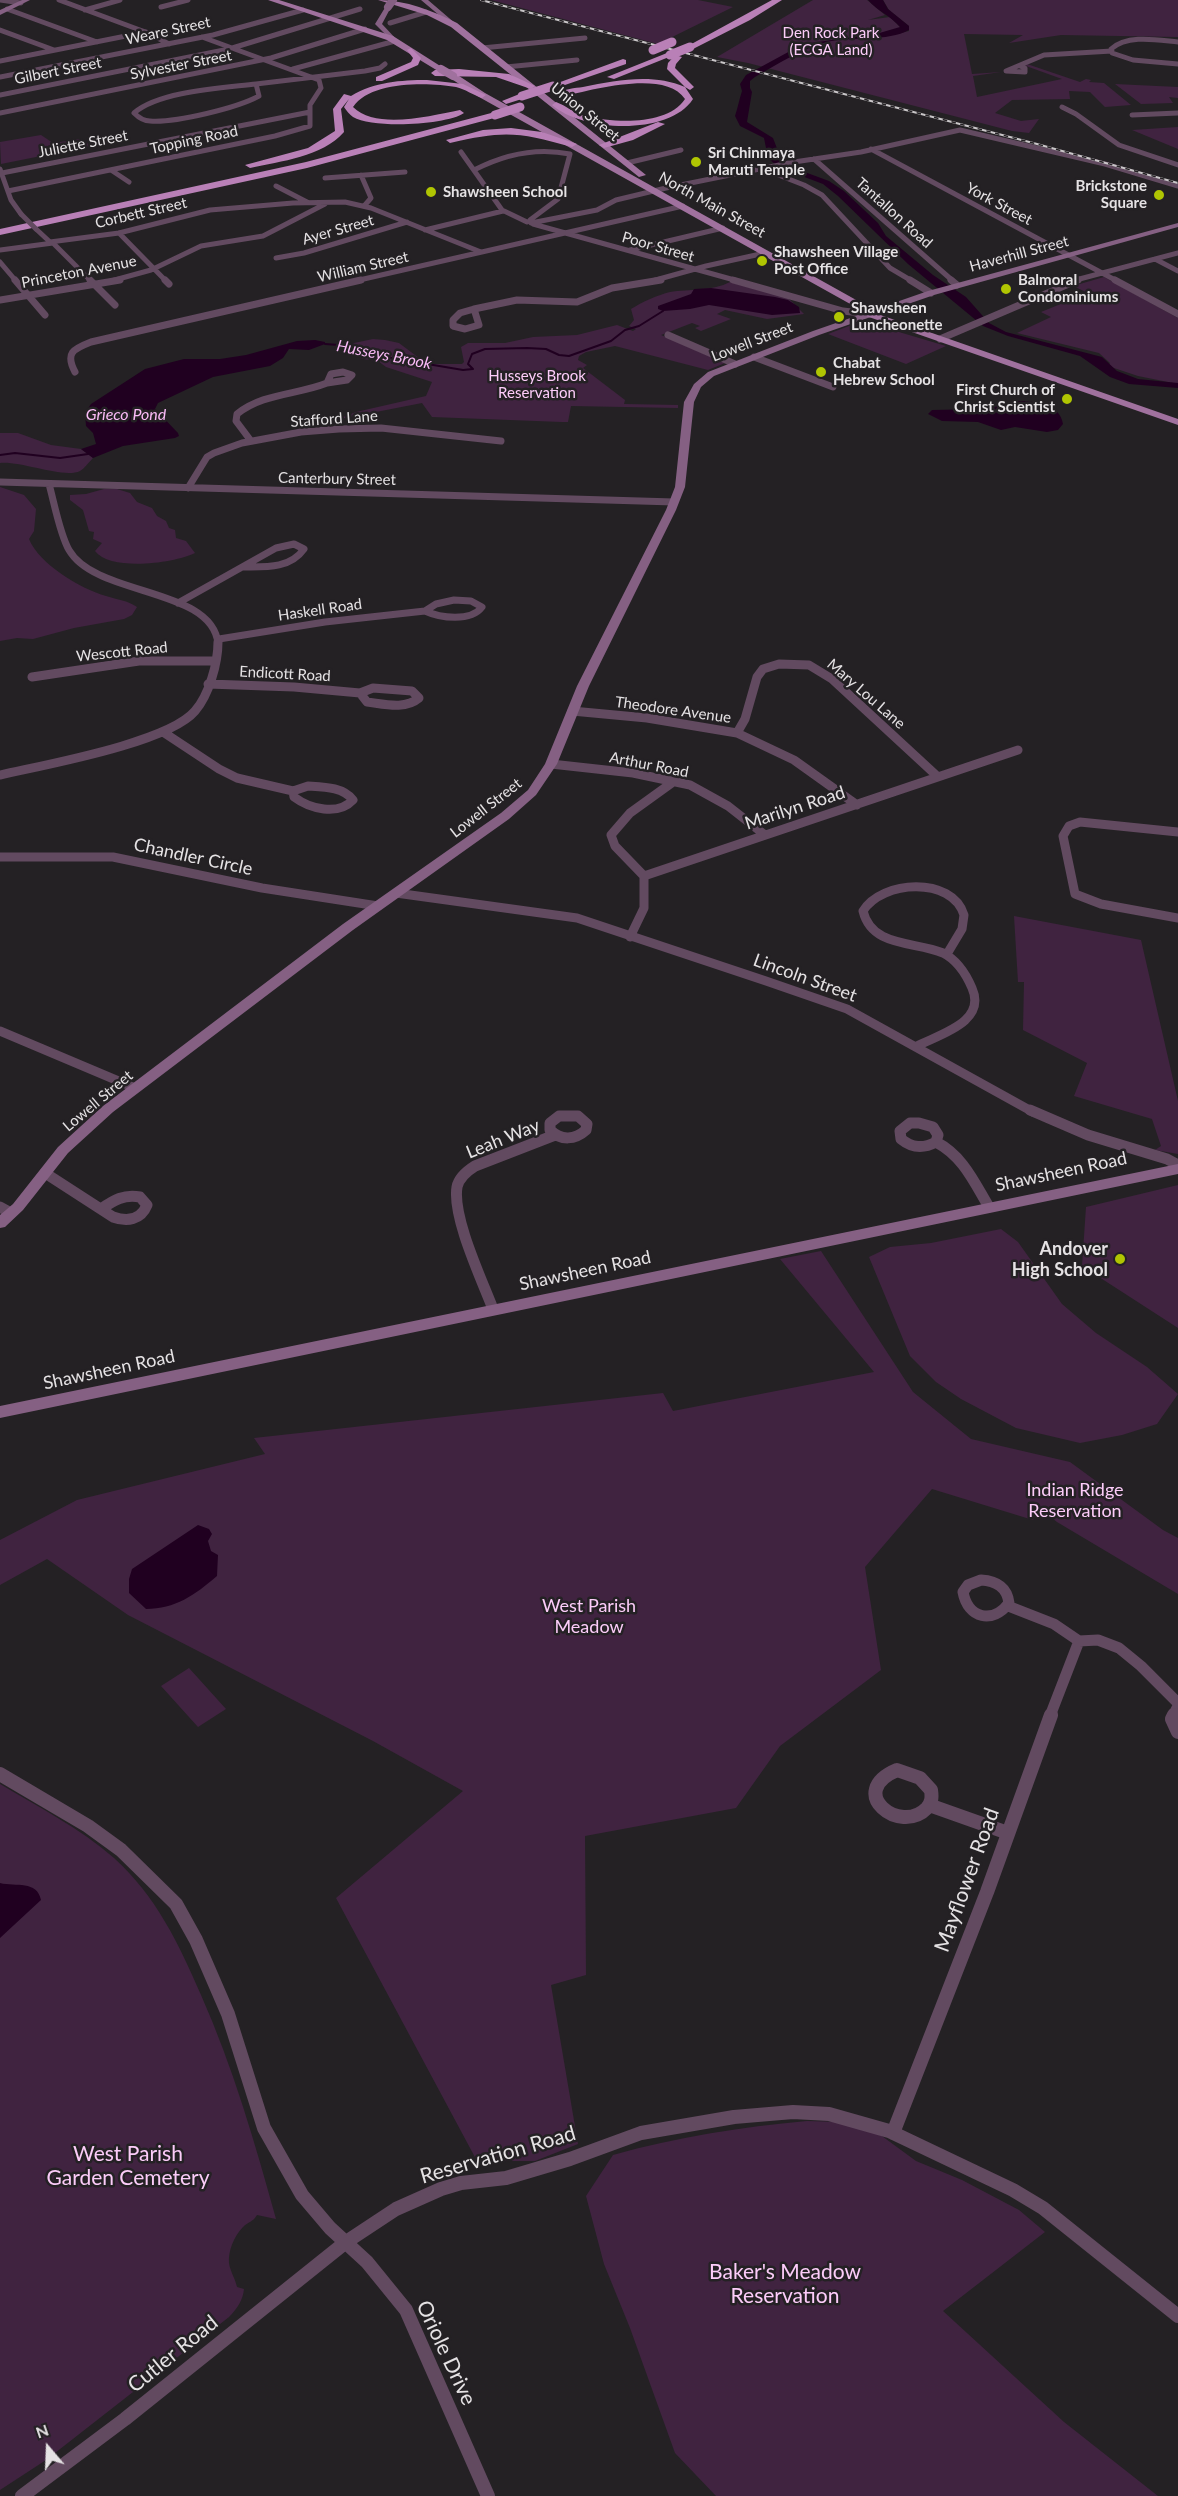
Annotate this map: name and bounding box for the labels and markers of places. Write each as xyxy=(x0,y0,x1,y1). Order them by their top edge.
place label: Sri Chinmaya Maruti Temple xyxy=(708,144,805,179)
marker: Sri Chinmaya Maruti Temple xyxy=(689,155,703,169)
place label: Brickstone Square xyxy=(1075,177,1147,212)
place label: Shawsheen School xyxy=(443,183,567,201)
marker: Shawsheen School xyxy=(424,185,438,199)
marker: Brickstone Square xyxy=(1152,188,1166,202)
place label: Shawsheen Village Post Office xyxy=(774,243,898,278)
marker: Shawsheen Village Post Office xyxy=(755,254,769,268)
place label: Balmoral Condominiums xyxy=(1018,271,1118,306)
marker: Balmoral Condominiums xyxy=(999,282,1013,296)
place label: Shawsheen Luncheonette xyxy=(851,299,943,334)
marker: Shawsheen Luncheonette xyxy=(832,310,846,324)
place label: Chabat Hebrew School xyxy=(833,354,935,389)
marker: Chabat Hebrew School xyxy=(814,365,828,379)
place label: First Church of Christ Scientist xyxy=(954,381,1055,416)
marker: First Church of Christ Scientist xyxy=(1060,392,1074,406)
place label: Andover High School xyxy=(1012,1238,1108,1280)
marker: Andover High School xyxy=(1113,1252,1127,1266)

